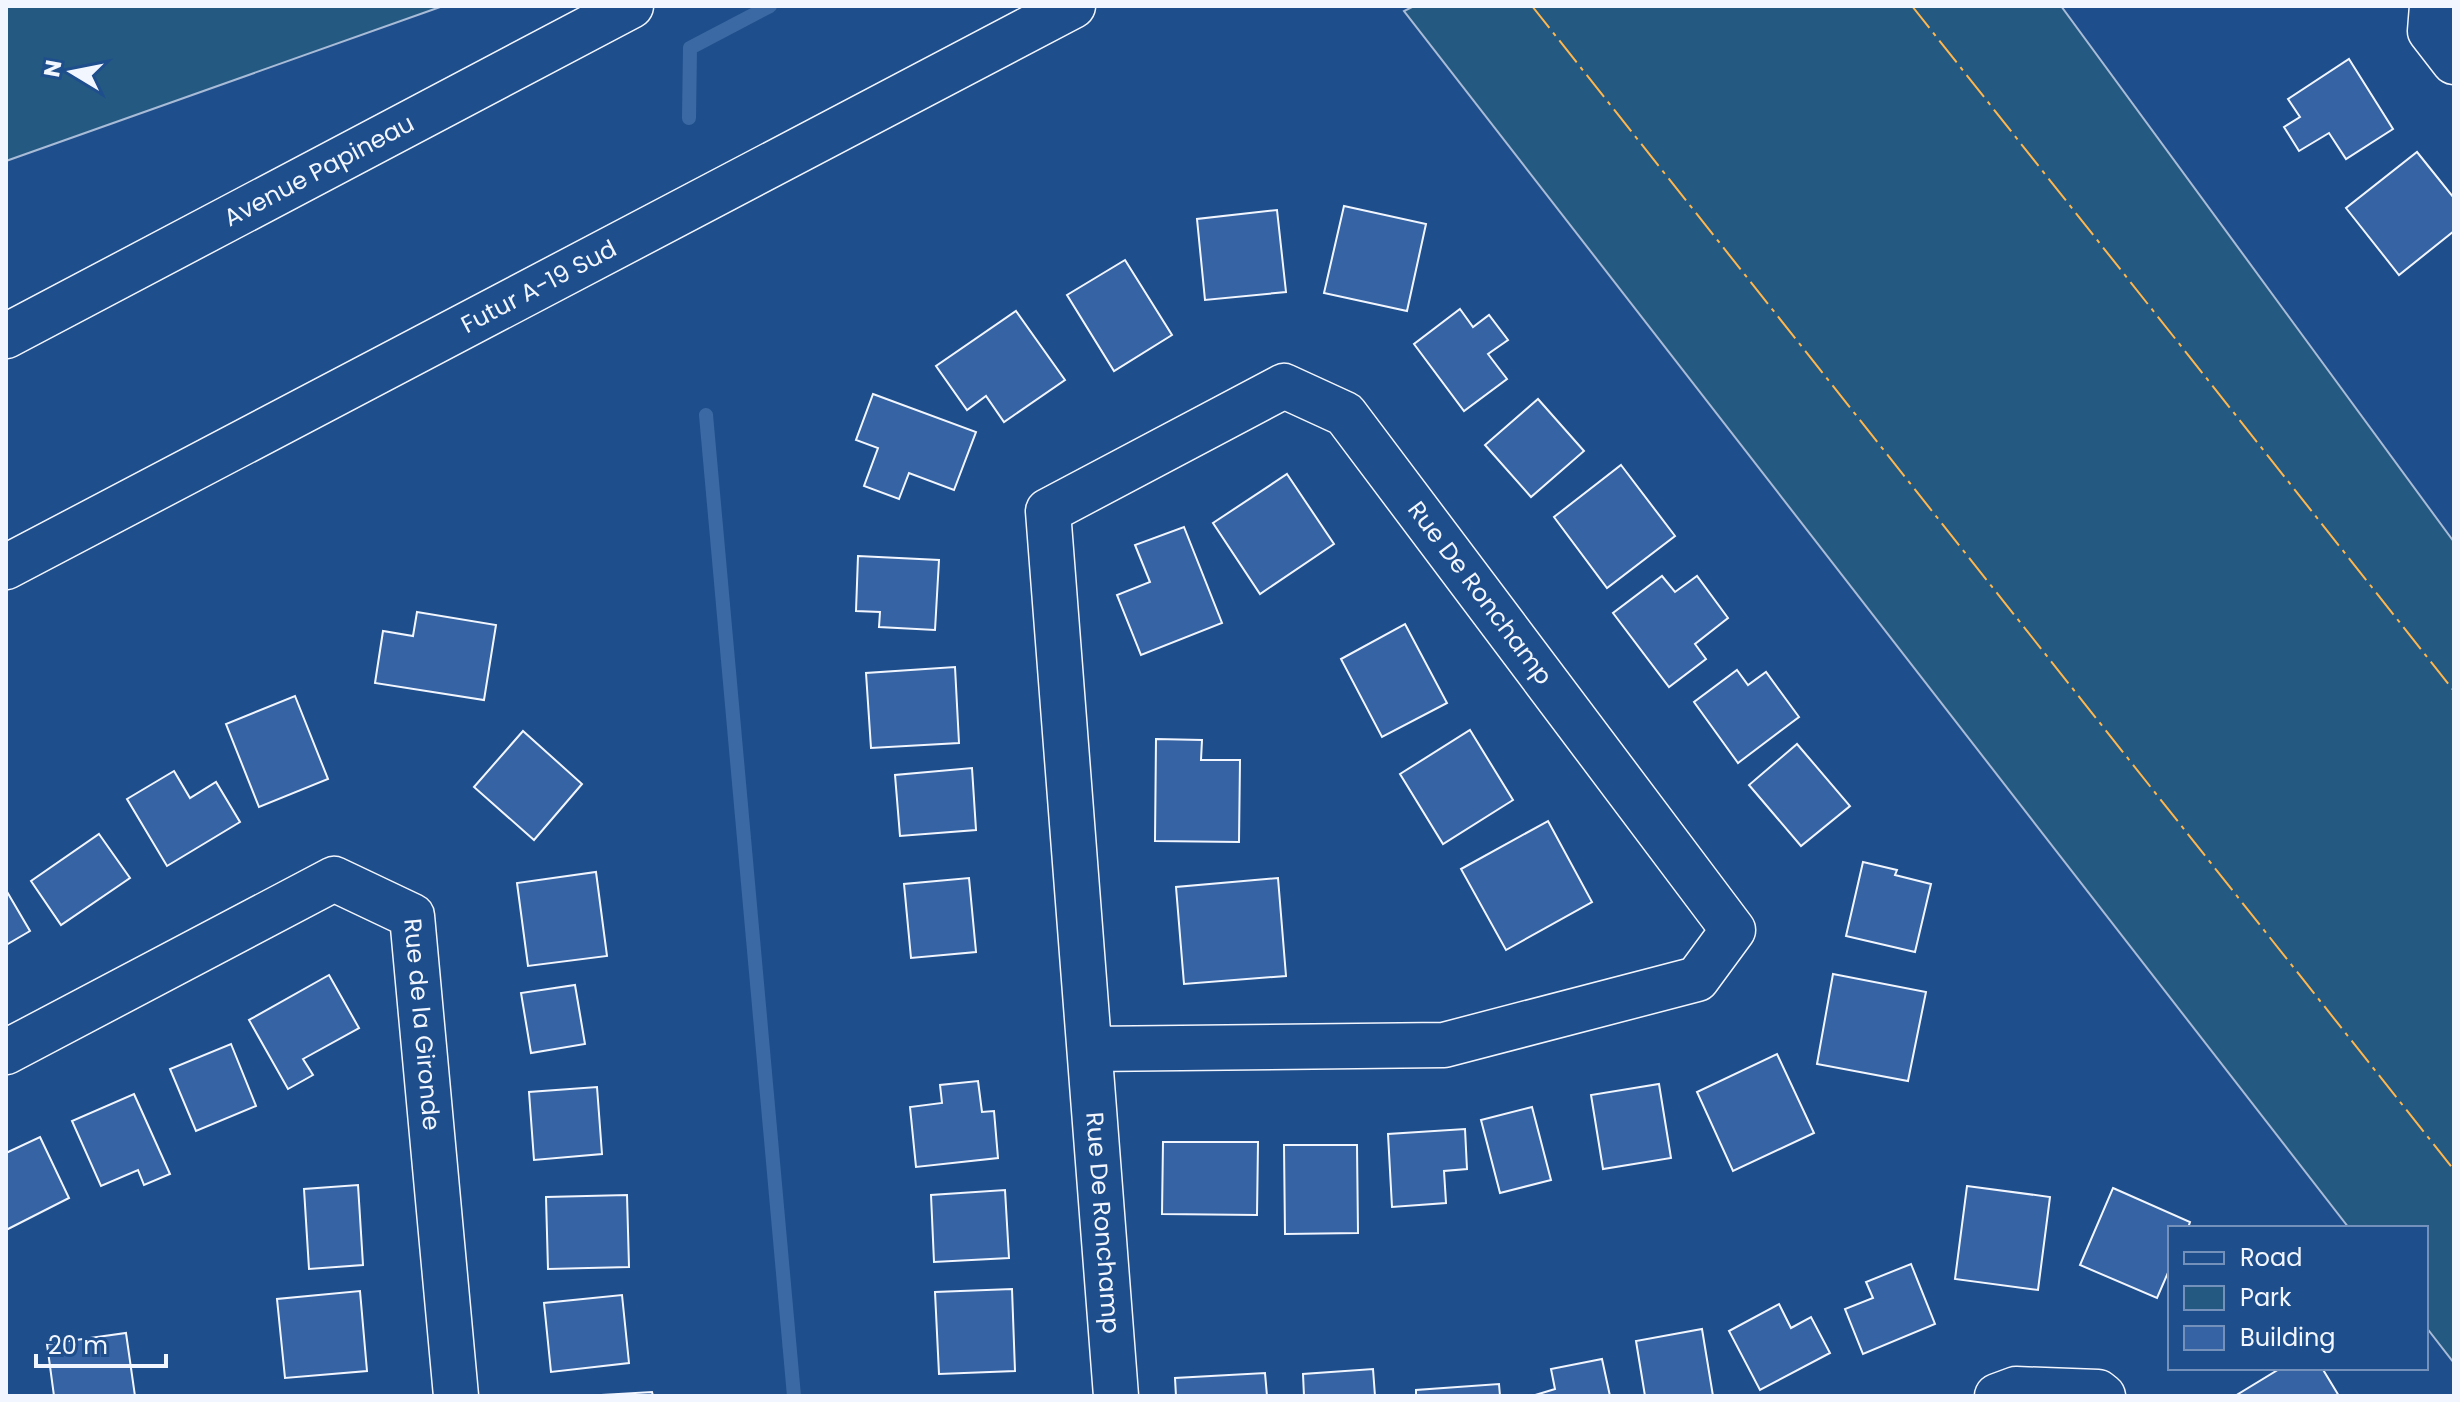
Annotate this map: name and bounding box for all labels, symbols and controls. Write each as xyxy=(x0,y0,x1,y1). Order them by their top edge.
north arrow xyxy=(32,32,112,112)
text: N xyxy=(36,58,69,79)
street label: Avenue Papineau xyxy=(218,106,420,234)
street label: Futur A-19 Sud xyxy=(455,232,622,341)
street label: Rue De Ronchamp xyxy=(1400,494,1560,691)
street label: Rue de la Gironde xyxy=(396,917,449,1132)
street label: Rue De Ronchamp xyxy=(1078,1111,1128,1335)
legend xyxy=(2168,1226,2428,1370)
text: Road xyxy=(2240,1241,2302,1274)
text: Park xyxy=(2240,1281,2292,1314)
scale bar xyxy=(36,1318,166,1368)
text: Building xyxy=(2240,1321,2336,1354)
text: 20 m xyxy=(48,1329,108,1362)

